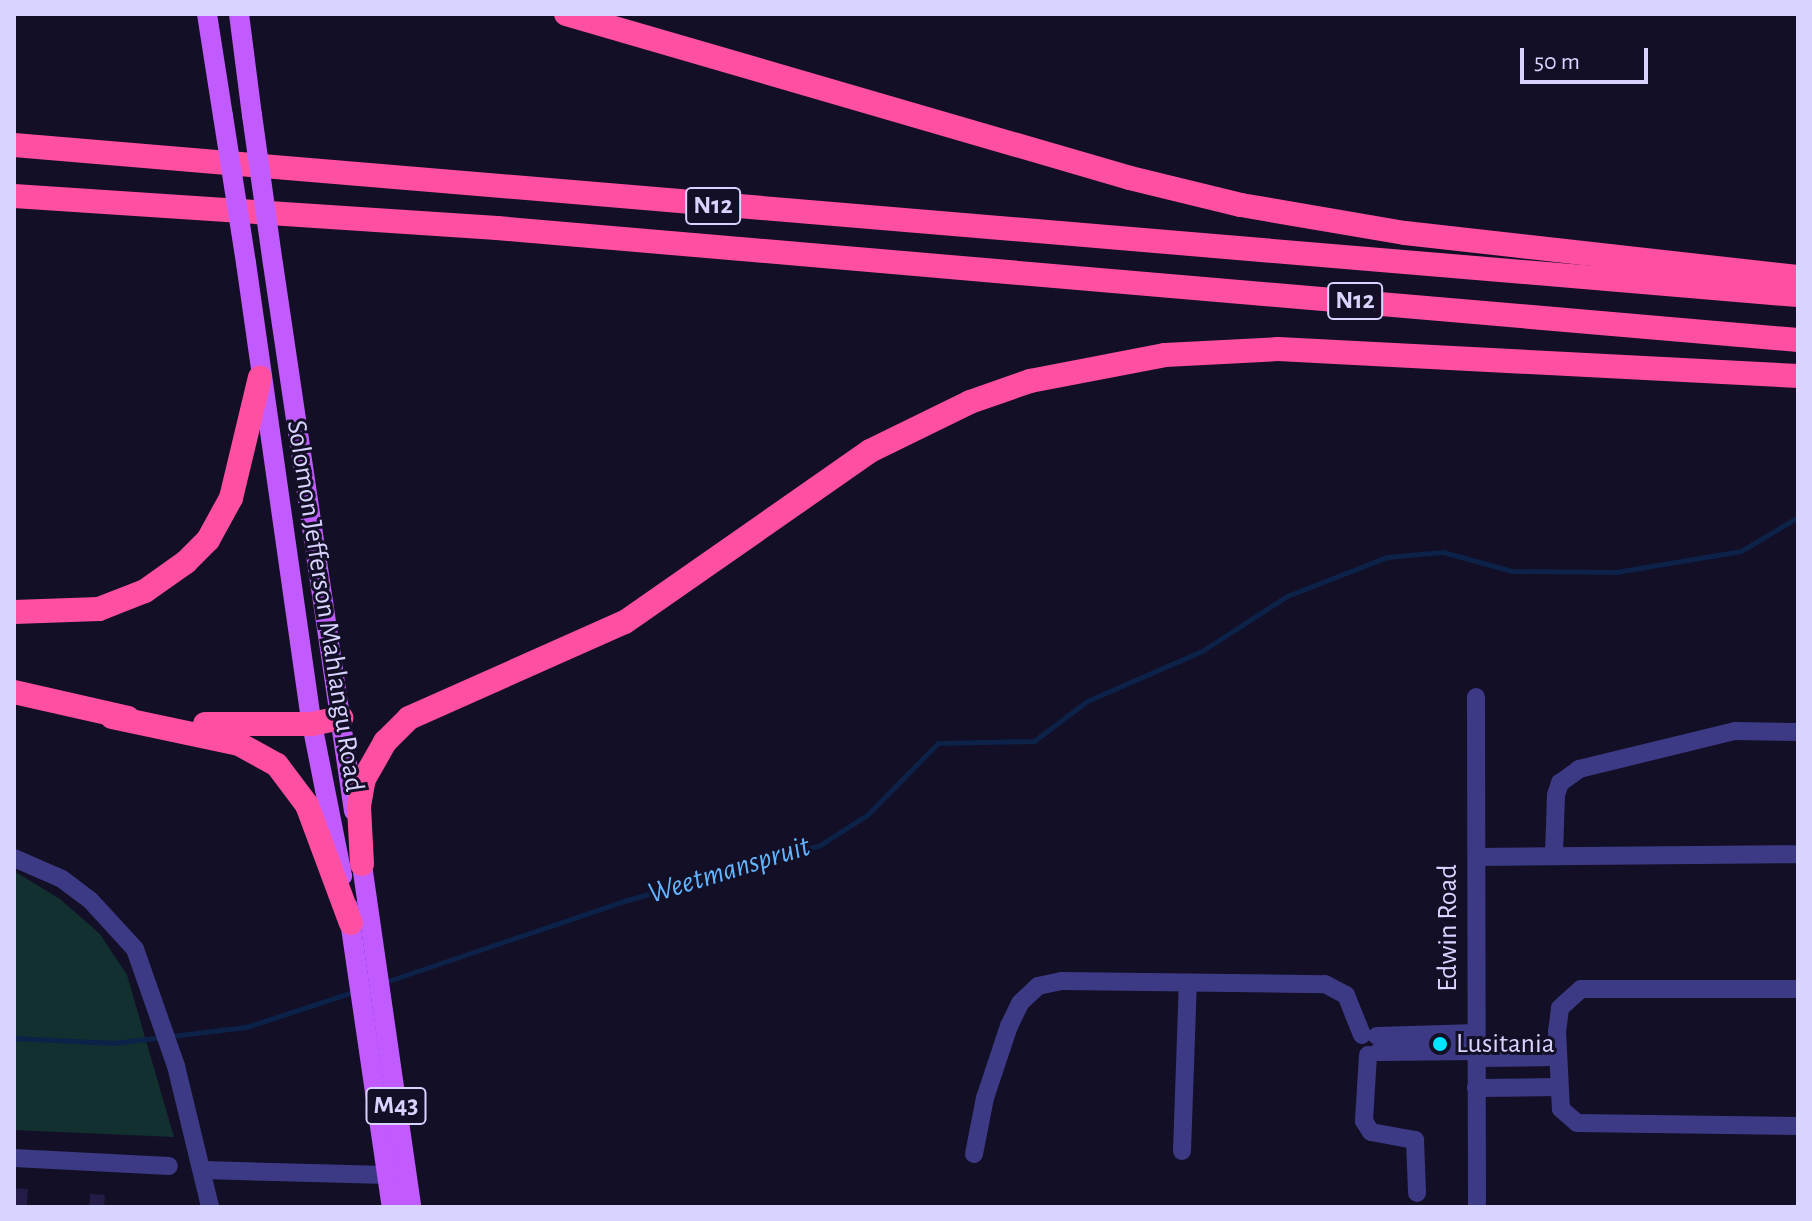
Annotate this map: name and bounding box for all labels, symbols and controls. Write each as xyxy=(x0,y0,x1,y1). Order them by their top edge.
scale bar xyxy=(1524,32,1652,82)
text: 50 m xyxy=(1534,50,1580,74)
road number: N12 xyxy=(685,184,741,228)
road number: N12 xyxy=(1327,279,1383,323)
street label: Solomon Jefferson Mahlangu Road xyxy=(279,418,371,794)
water label: Weetmanspruit xyxy=(643,828,815,912)
street label: Edwin Road xyxy=(1431,864,1465,992)
place label: Lusitania xyxy=(1456,1027,1555,1061)
marker: Lusitania xyxy=(1431,1035,1449,1053)
road number: M43 xyxy=(364,1084,428,1128)

